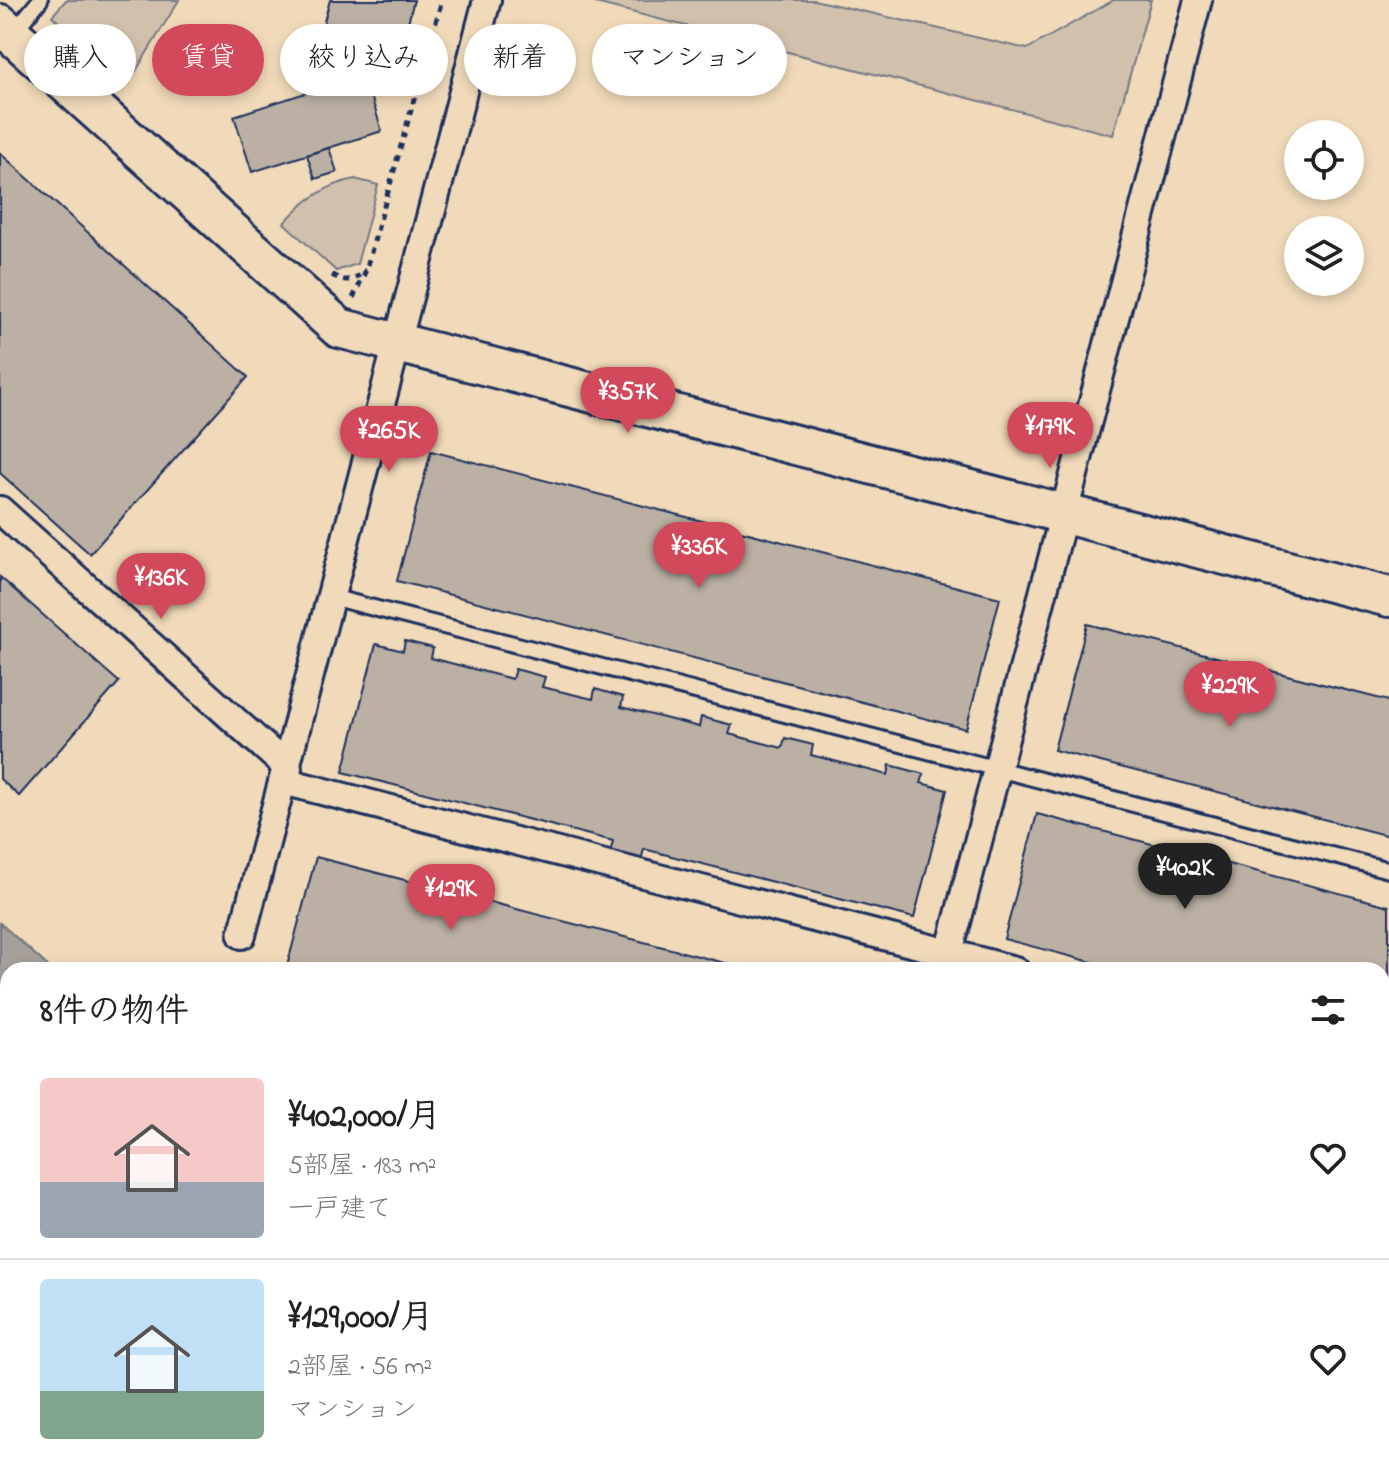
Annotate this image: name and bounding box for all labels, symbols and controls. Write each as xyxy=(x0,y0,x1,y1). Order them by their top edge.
chip: 購入 xyxy=(24,24,136,96)
chip: 賃貸 xyxy=(152,24,264,96)
chip: 絞り込み xyxy=(280,24,448,96)
chip: 新着 xyxy=(464,24,576,96)
chip: マンション xyxy=(592,24,787,96)
map controls xyxy=(1284,120,1364,296)
button: locate xyxy=(1284,120,1364,200)
button: layers xyxy=(1284,216,1364,296)
pin: ¥357K xyxy=(572,367,684,435)
text: ¥357K xyxy=(598,374,658,412)
pin: ¥179K xyxy=(994,402,1106,470)
pin: ¥265K xyxy=(333,406,445,474)
text: ¥179K xyxy=(1025,409,1075,447)
text: ¥265K xyxy=(358,413,420,451)
pin: ¥336K xyxy=(643,522,755,590)
text: ¥336K xyxy=(671,529,727,567)
pin: ¥136K xyxy=(105,553,217,621)
text: ¥136K xyxy=(134,560,188,598)
pin: ¥229K xyxy=(1174,661,1286,729)
text: ¥229K xyxy=(1202,668,1258,706)
pin: ¥402K xyxy=(1129,843,1241,911)
text: ¥402K xyxy=(1156,850,1214,888)
pin: ¥129K xyxy=(395,864,507,932)
text: ¥129K xyxy=(425,871,477,909)
text: 8件の物件 xyxy=(40,988,189,1038)
icon: filters xyxy=(1306,988,1350,1032)
text: ¥402,000/月 xyxy=(288,1093,441,1143)
icon: home xyxy=(104,1110,200,1206)
icon: heart xyxy=(1306,1136,1350,1180)
text: 5部屋 · 183 m² xyxy=(288,1148,437,1186)
text: 一戸建て xyxy=(288,1191,392,1229)
text: ¥129,000/月 xyxy=(288,1294,434,1344)
icon: home xyxy=(104,1311,200,1407)
icon: heart xyxy=(1306,1337,1350,1381)
text: 2部屋 · 56 m² xyxy=(288,1349,432,1387)
text: マンション xyxy=(288,1392,417,1430)

